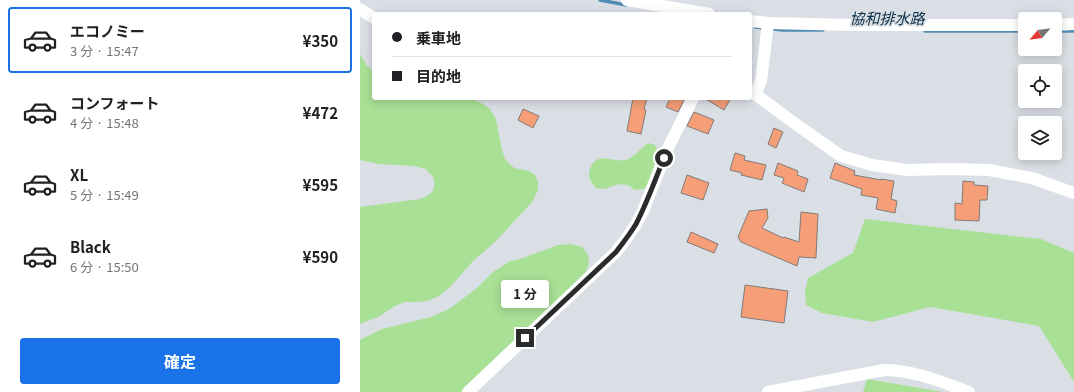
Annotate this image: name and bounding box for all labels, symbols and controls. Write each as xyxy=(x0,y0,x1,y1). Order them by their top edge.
water label: 協和排水路 xyxy=(849,7,926,28)
north arrow xyxy=(1018,12,1062,56)
map controls xyxy=(1018,12,1062,160)
text: エコノミー xyxy=(70,20,145,41)
icon: car xyxy=(22,22,58,58)
text: 乗車地 xyxy=(416,27,461,48)
text: ¥350 xyxy=(303,30,338,51)
text: 3 分 · 15:47 xyxy=(70,41,139,60)
button: locate xyxy=(1018,64,1062,108)
text: 目的地 xyxy=(416,65,461,86)
text: コンフォート xyxy=(70,92,160,113)
icon: car xyxy=(22,94,58,130)
text: ¥472 xyxy=(303,102,338,123)
text: 4 分 · 15:48 xyxy=(70,113,139,132)
button: layers xyxy=(1018,116,1062,160)
route start xyxy=(655,149,673,167)
text: XL xyxy=(70,164,88,185)
icon: car xyxy=(22,166,58,202)
text: ¥595 xyxy=(303,174,338,195)
text: 5 分 · 15:49 xyxy=(70,185,139,204)
text: Black xyxy=(70,236,111,257)
icon: car xyxy=(22,238,58,274)
text: ¥590 xyxy=(303,246,338,267)
text: 6 分 · 15:50 xyxy=(70,257,139,276)
callout: 1 分 xyxy=(501,280,549,308)
text: 1 分 xyxy=(513,284,537,303)
route end xyxy=(516,329,534,347)
button: 確定 xyxy=(20,338,340,384)

